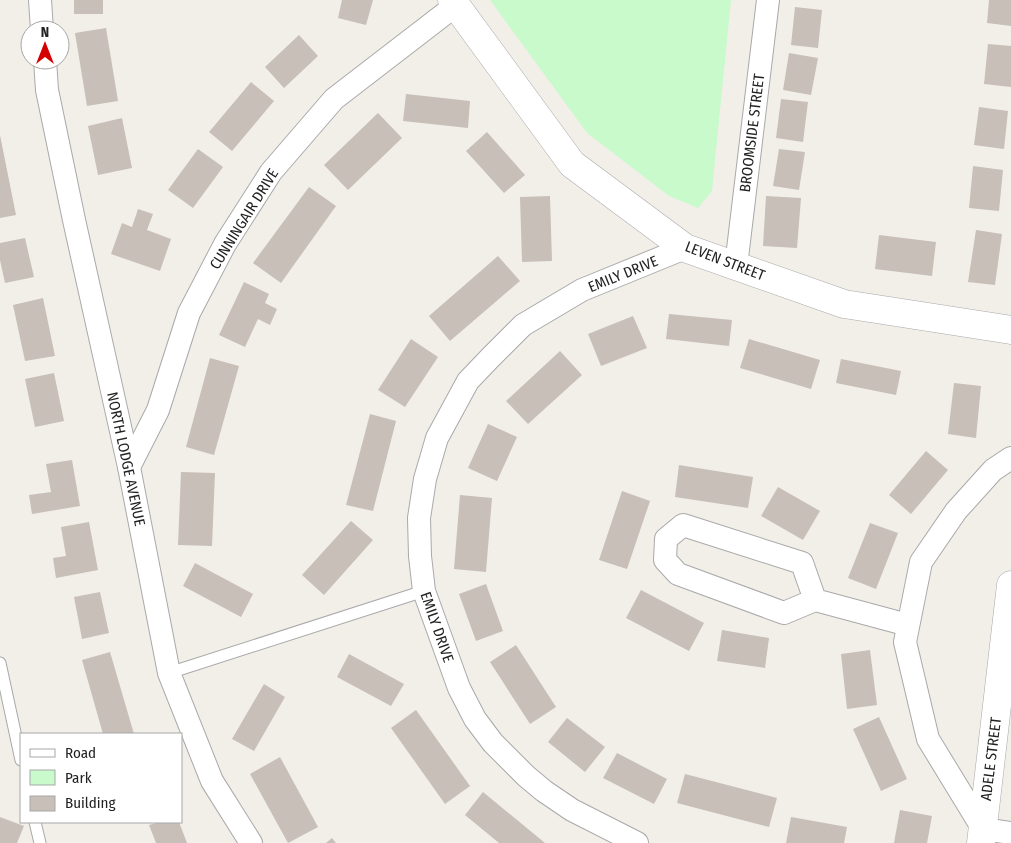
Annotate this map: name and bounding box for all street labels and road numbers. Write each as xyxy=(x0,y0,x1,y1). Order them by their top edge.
street label: BROOMSIDE STREET xyxy=(736,73,768,193)
street label: CUNNINGAIR DRIVE xyxy=(206,165,282,273)
street label: LEVEN STREET xyxy=(682,238,768,285)
street label: EMILY DRIVE xyxy=(586,252,660,296)
street label: NORTH LODGE AVENUE xyxy=(103,390,149,528)
street label: EMILY DRIVE xyxy=(417,589,457,665)
street label: ADELE STREET xyxy=(977,716,1005,802)

